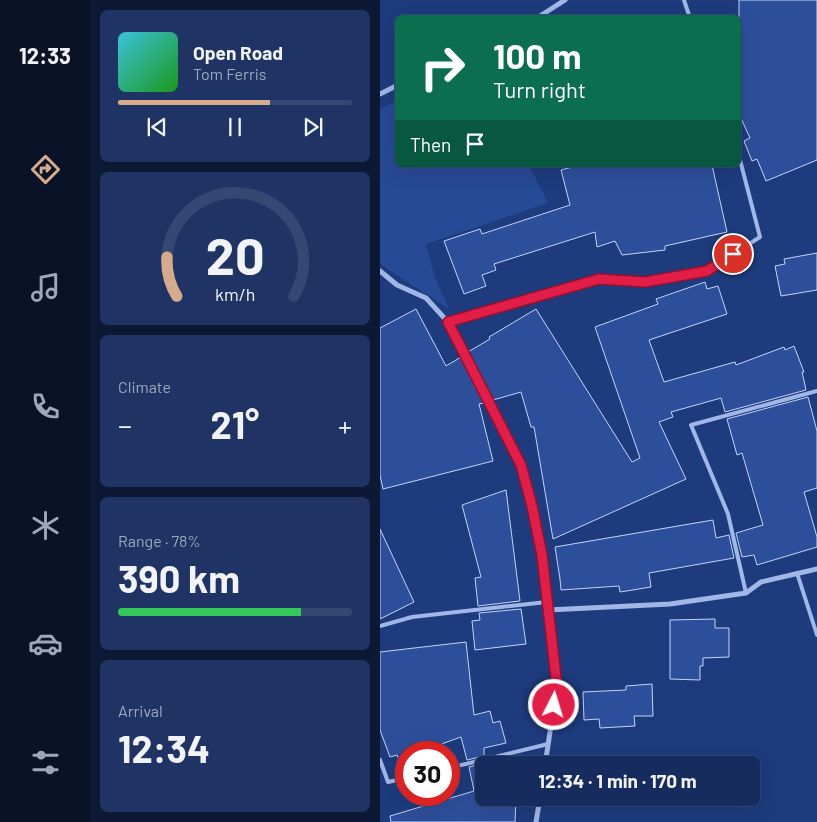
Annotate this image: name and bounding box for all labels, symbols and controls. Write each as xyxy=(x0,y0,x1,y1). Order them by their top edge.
text: 100 m xyxy=(493,34,582,76)
icon: right xyxy=(410,35,475,100)
text: Open Road xyxy=(193,41,283,64)
text: 12:33 xyxy=(19,42,71,68)
text: Tom Ferris xyxy=(193,64,267,83)
text: Turn right xyxy=(493,76,586,102)
icon: previous xyxy=(143,113,171,141)
icon: pause xyxy=(221,113,249,141)
icon: next xyxy=(299,113,327,141)
icon: arrive xyxy=(461,130,489,158)
text: Then xyxy=(410,133,451,156)
icon: directions xyxy=(28,152,63,187)
text: 20 xyxy=(206,223,264,285)
pin xyxy=(712,233,754,275)
icon: arrive xyxy=(719,240,747,268)
icon: music xyxy=(28,270,63,305)
text: km/h xyxy=(215,283,255,305)
text: Climate xyxy=(118,377,171,396)
icon: phone xyxy=(28,389,63,424)
text: 21° xyxy=(211,401,259,447)
text: − xyxy=(118,408,132,442)
text: + xyxy=(338,408,352,442)
icon: climate xyxy=(28,508,63,543)
text: Range · 78% xyxy=(118,531,201,550)
text: 390 km xyxy=(118,555,240,601)
icon: car xyxy=(28,626,63,661)
position arrow xyxy=(527,678,579,730)
text: Arrival xyxy=(118,701,163,720)
text: 12:34 xyxy=(118,725,210,771)
speed limit sign: 30 xyxy=(395,741,460,806)
icon: filters xyxy=(28,745,63,780)
text: 12:34 · 1 min · 170 m xyxy=(538,769,697,792)

